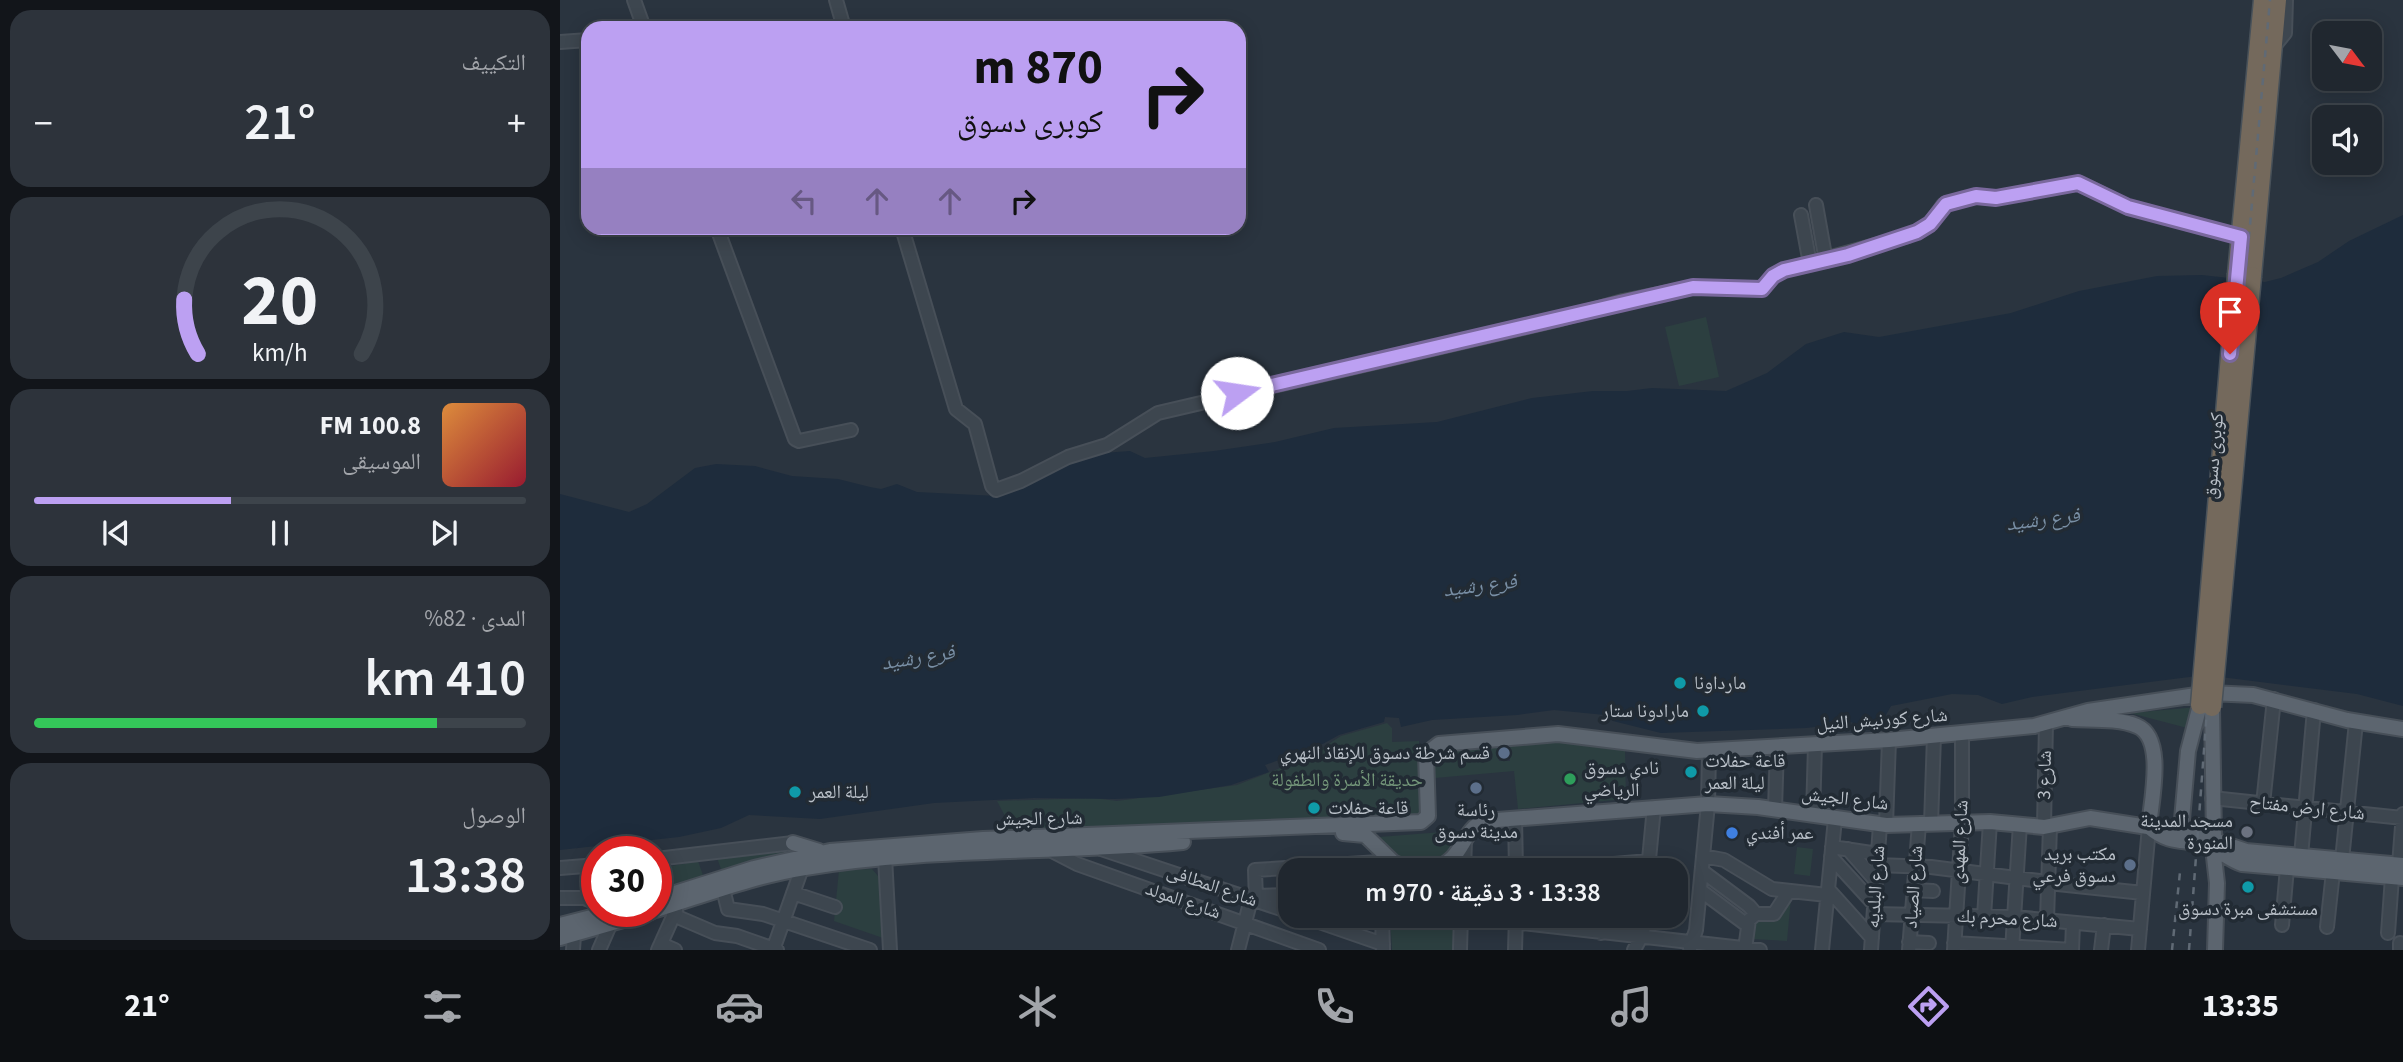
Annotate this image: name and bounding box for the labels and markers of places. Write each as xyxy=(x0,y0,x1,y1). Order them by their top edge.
pin xyxy=(2200,282,2260,354)
place label: مارداونا xyxy=(1694,670,1746,697)
marker: مارداونا xyxy=(1672,675,1688,691)
place label: مارادونا ستار xyxy=(1601,698,1689,725)
marker: مارادونا ستار xyxy=(1695,703,1711,719)
place label: قسم شرطة دسوق للإنقاذ النهري xyxy=(1280,740,1490,767)
marker: قسم شرطة دسوق للإنقاذ النهري xyxy=(1496,745,1512,761)
place label: قاعة حفلات ليلة العمر xyxy=(1704,748,1785,797)
place label: نادي دسوق الرياضي xyxy=(1584,755,1659,804)
marker: قاعة حفلات ليلة العمر xyxy=(1683,764,1699,780)
marker: نادي دسوق الرياضي xyxy=(1562,771,1578,787)
place label: ليلة العمر xyxy=(808,779,869,806)
marker: رئاسة مدينة دسوق xyxy=(1468,780,1484,796)
marker: ليلة العمر xyxy=(787,784,803,800)
place label: قاعة حفلات xyxy=(1328,795,1408,822)
place label: رئاسة مدينة دسوق xyxy=(1434,797,1518,846)
marker: قاعة حفلات xyxy=(1306,800,1322,816)
place label: مسجد المدينة المنورة xyxy=(2140,808,2233,857)
place label: عمر أفندي xyxy=(1746,820,1814,847)
marker: مسجد المدينة المنورة xyxy=(2239,824,2255,840)
marker: عمر أفندي xyxy=(1724,825,1740,841)
place label: مكتب بريد دسوق فرعي xyxy=(2032,841,2116,890)
marker: مكتب بريد دسوق فرعي xyxy=(2122,857,2138,873)
marker: مستشفى مبرة دسوق xyxy=(2240,879,2256,895)
place label: مستشفى مبرة دسوق xyxy=(2178,896,2318,923)

